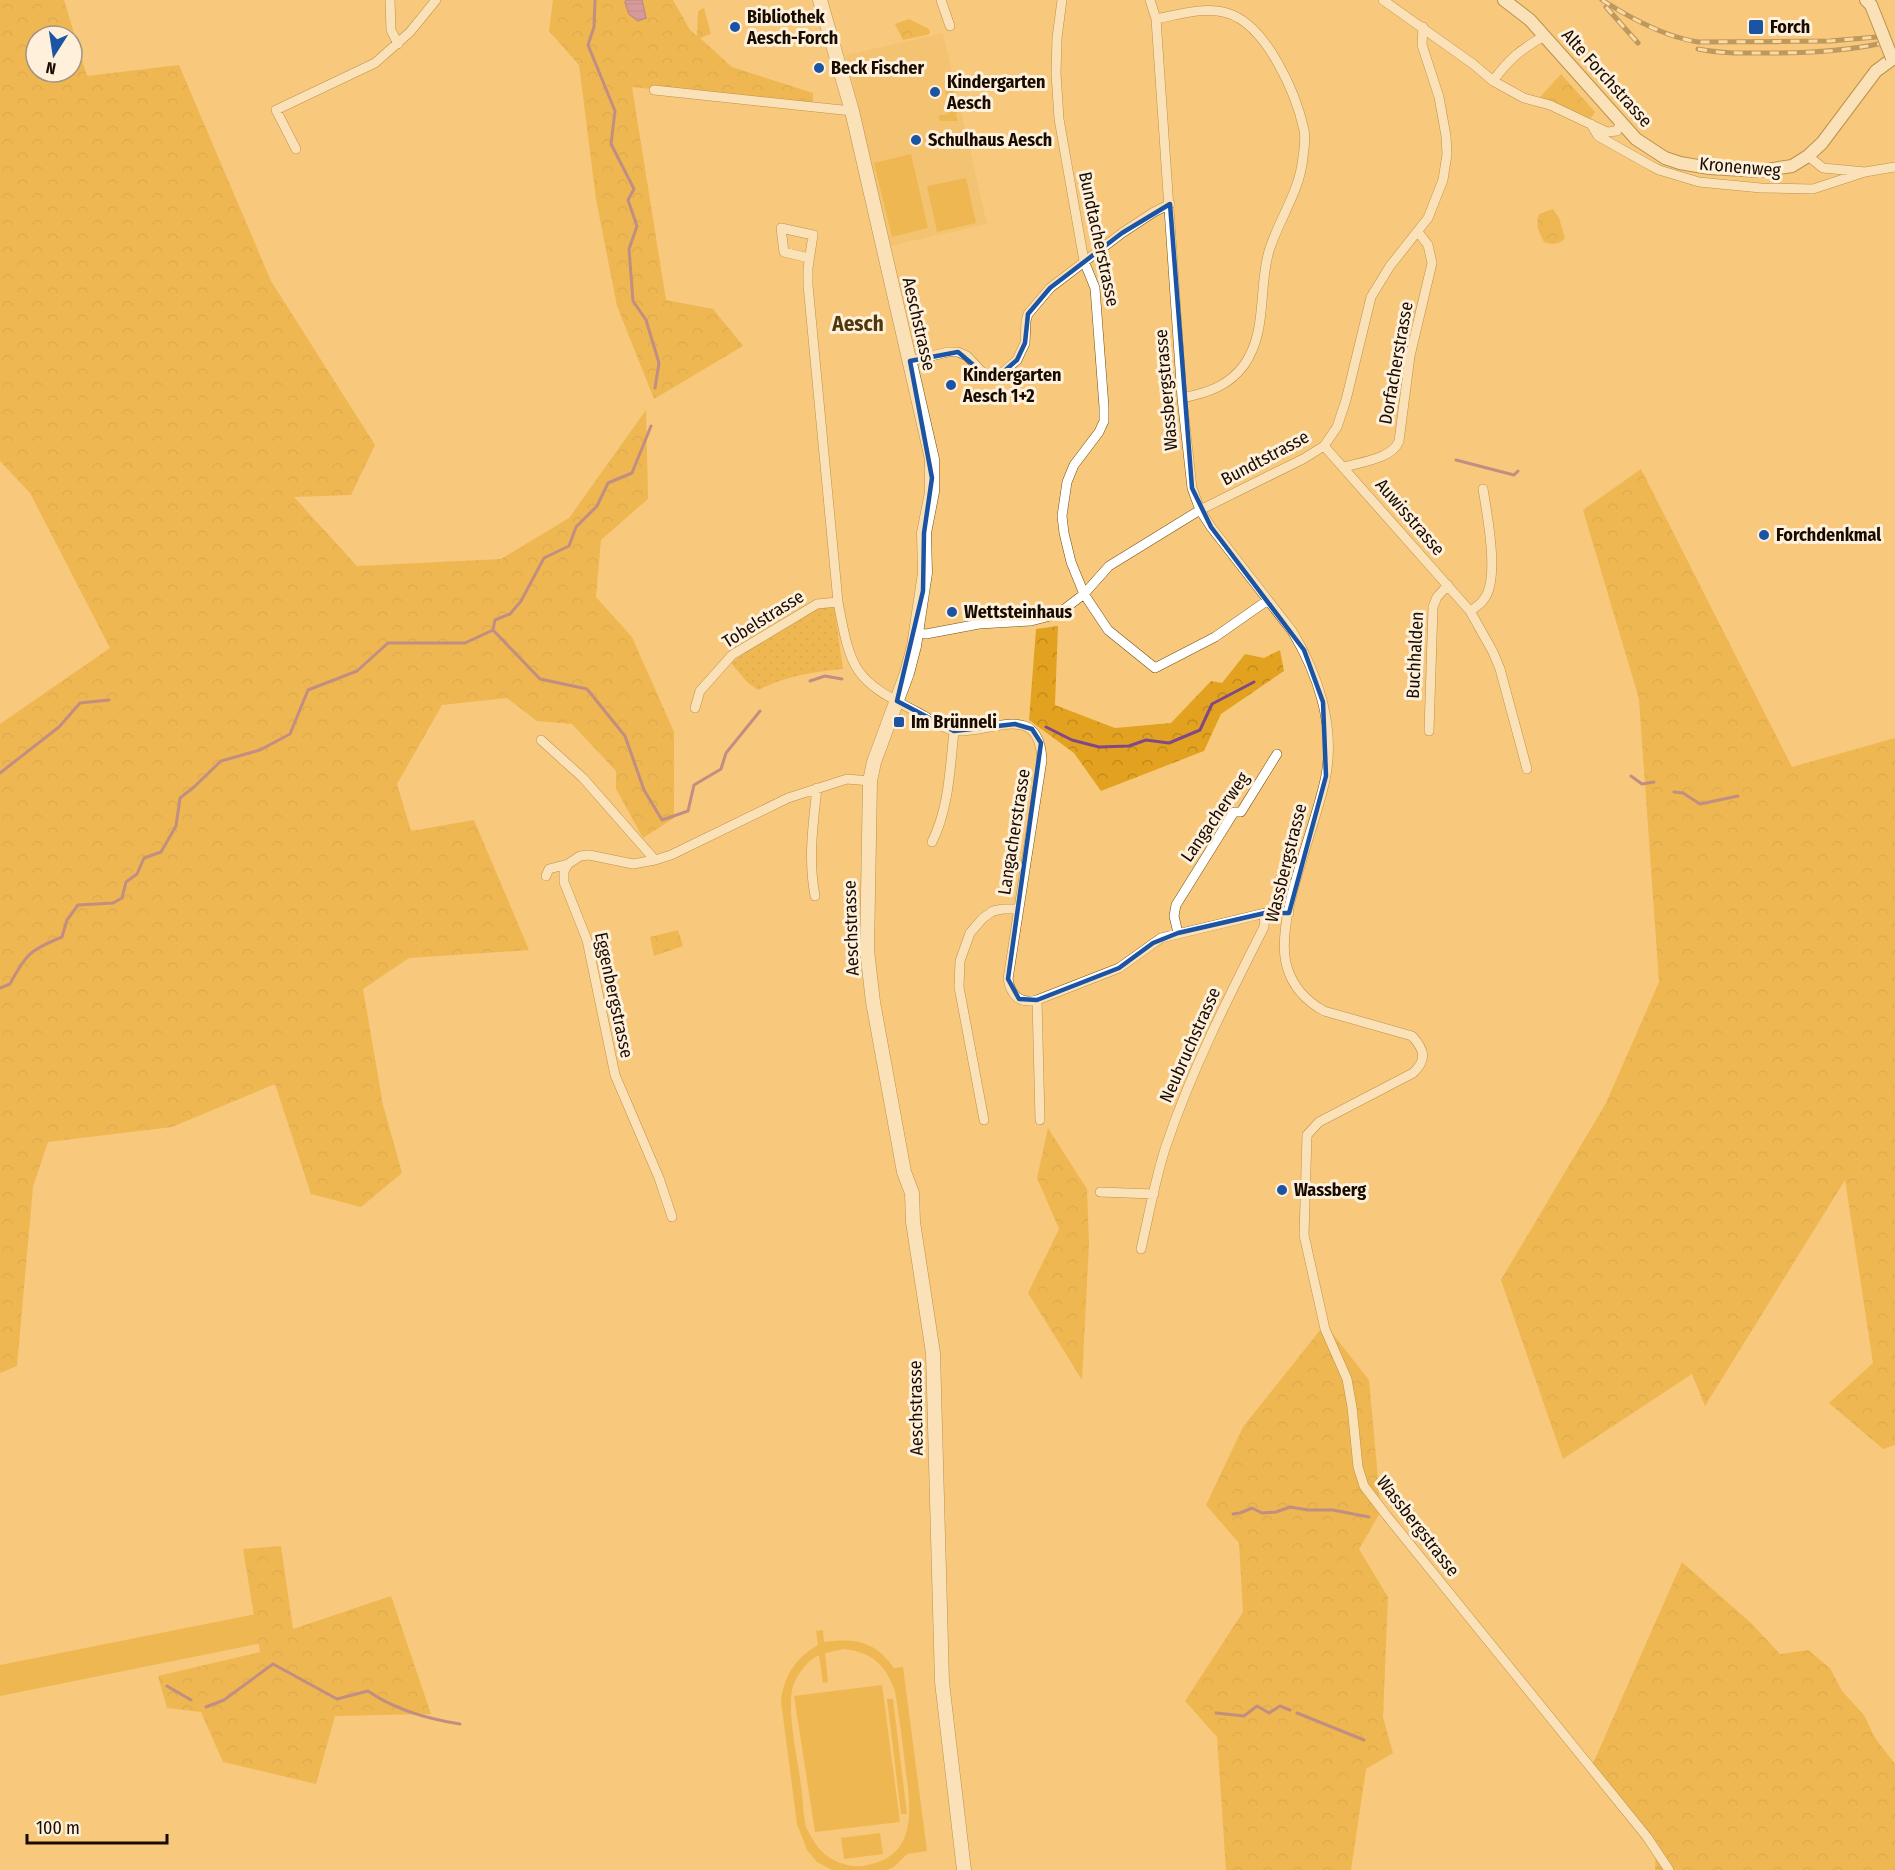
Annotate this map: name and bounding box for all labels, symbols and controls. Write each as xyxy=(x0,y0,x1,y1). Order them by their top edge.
place label: Bibliothek Aesch-Forch xyxy=(746,6,838,49)
place label: Forch xyxy=(1770,16,1810,38)
marker: Forch xyxy=(1747,18,1765,36)
marker: Bibliothek Aesch-Forch xyxy=(728,20,742,34)
north arrow xyxy=(24,24,84,84)
street label: Alte Forchstrasse xyxy=(1557,24,1657,132)
place label: Beck Fischer xyxy=(831,57,924,79)
text: N xyxy=(44,58,58,78)
marker: Beck Fischer xyxy=(812,61,826,75)
place label: Kindergarten Aesch xyxy=(946,71,1046,114)
marker: Kindergarten Aesch xyxy=(928,85,942,99)
place label: Schulhaus Aesch xyxy=(928,129,1052,151)
marker: Schulhaus Aesch xyxy=(909,133,923,147)
street label: Kronenweg xyxy=(1698,152,1782,182)
street label: Bundtacherstrasse xyxy=(1074,170,1124,308)
street label: Aeschstrasse xyxy=(898,275,940,373)
street label: Dorfacherstrasse xyxy=(1374,300,1418,426)
district label: Aesch xyxy=(831,311,884,337)
street label: Wassbergstrasse xyxy=(1150,328,1182,452)
place label: Kindergarten Aesch 1+2 xyxy=(962,364,1062,407)
marker: Kindergarten Aesch 1+2 xyxy=(944,378,958,392)
street label: Bundtstrasse xyxy=(1217,426,1313,490)
street label: Auwisstrasse xyxy=(1371,474,1449,560)
place label: Forchdenkmal xyxy=(1776,524,1881,546)
marker: Forchdenkmal xyxy=(1757,528,1771,542)
street label: Tobelstrasse xyxy=(718,585,808,653)
place label: Wettsteinhaus xyxy=(964,601,1072,623)
marker: Wettsteinhaus xyxy=(945,605,959,619)
street label: Buchhalden xyxy=(1402,611,1428,699)
place label: Im Brünneli xyxy=(911,711,997,733)
marker: Im Brünneli xyxy=(892,715,906,729)
street label: Langacherstrasse xyxy=(993,767,1035,897)
street label: Langacherweg xyxy=(1176,767,1254,866)
street label: Wassbergstrasse xyxy=(1261,801,1311,925)
street label: Aeschstrasse xyxy=(838,880,864,976)
street label: Eggenbergstrasse xyxy=(590,930,638,1060)
street label: Neubruchstrasse xyxy=(1155,984,1225,1106)
place label: Wassberg xyxy=(1294,1179,1366,1201)
marker: Wassberg xyxy=(1275,1183,1289,1197)
street label: Aeschstrasse xyxy=(904,1360,928,1456)
street label: Wassbergstrasse xyxy=(1372,1471,1464,1581)
scale bar xyxy=(27,1807,166,1845)
text: 100 m xyxy=(36,1817,80,1839)

